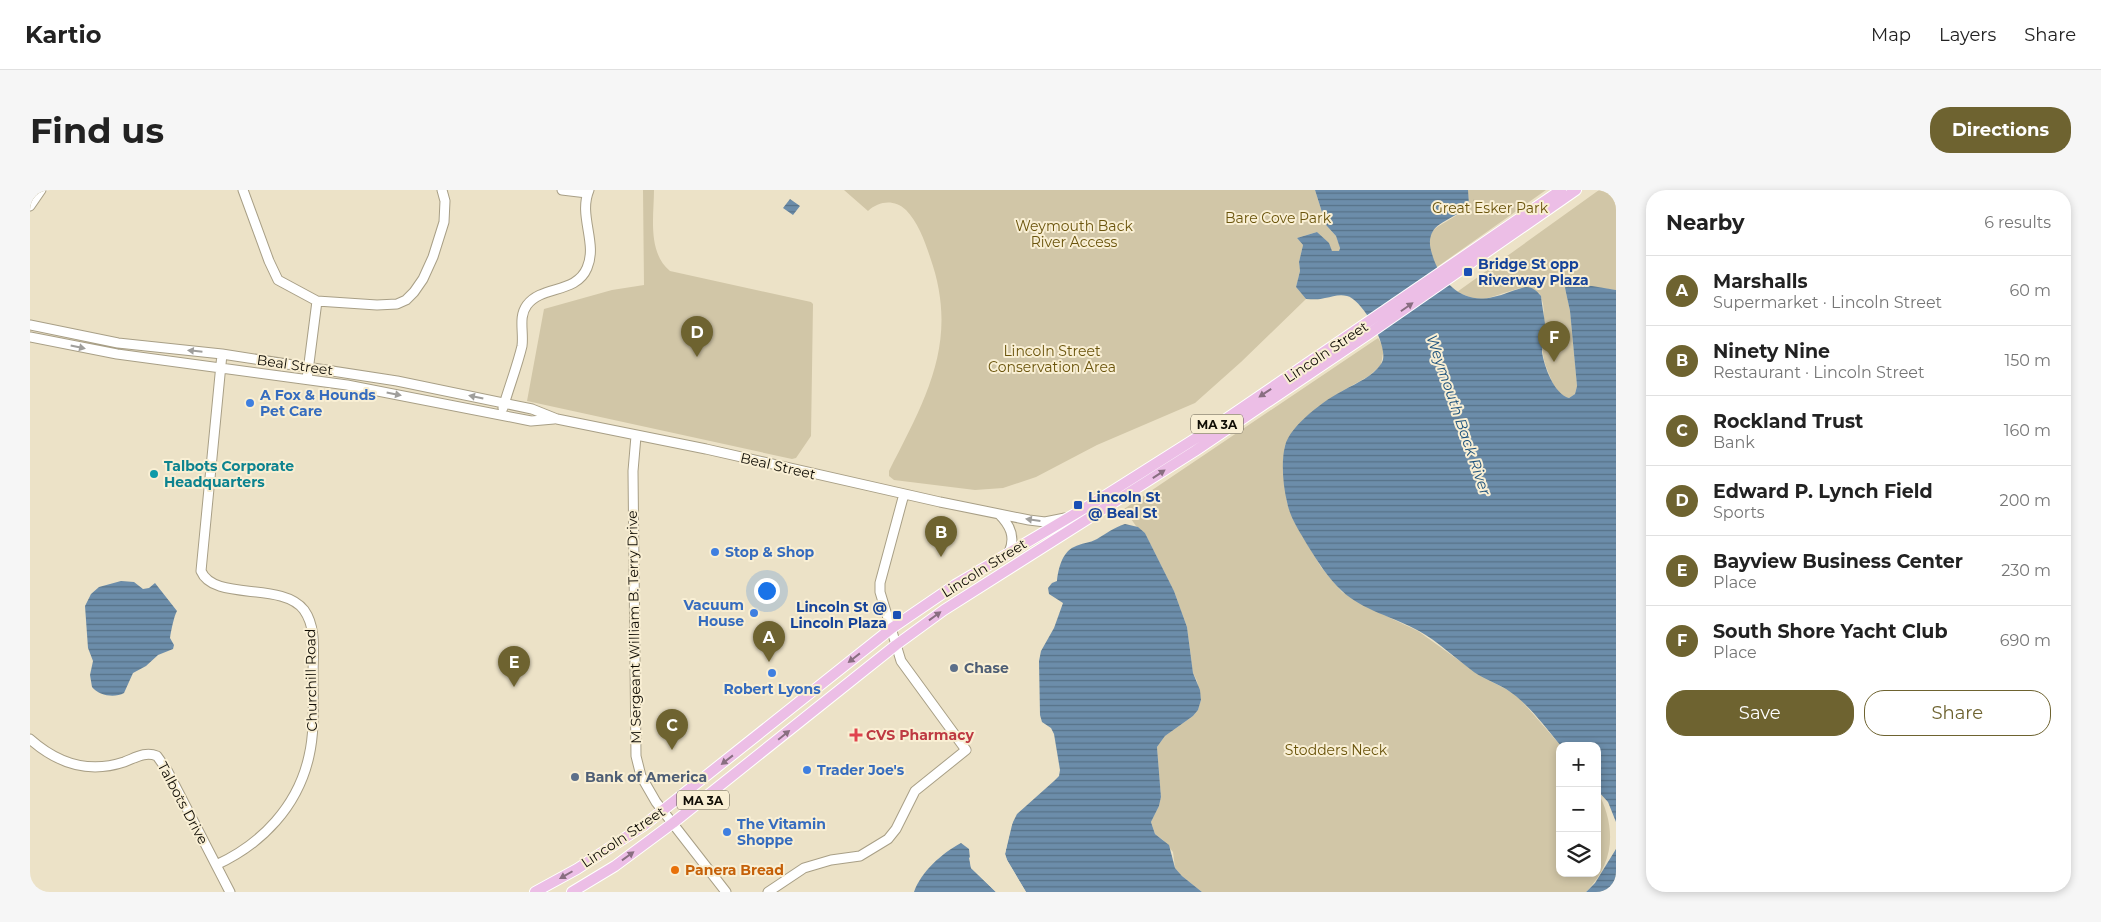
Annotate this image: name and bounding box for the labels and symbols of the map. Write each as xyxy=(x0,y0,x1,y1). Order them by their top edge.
park label: Great Esker Park xyxy=(1432,199,1549,217)
park label: Bare Cove Park xyxy=(1225,209,1332,227)
park label: Weymouth Back River Access xyxy=(1015,217,1133,251)
place label: Bridge St opp Riverway Plaza xyxy=(1478,255,1589,289)
marker: Bridge St opp Riverway Plaza xyxy=(1462,266,1474,278)
one-way arrow xyxy=(1400,302,1414,312)
pin: D xyxy=(681,316,713,357)
street label: Lincoln Street xyxy=(1281,317,1372,387)
pin: F xyxy=(1538,321,1570,362)
water label: Weymouth Back River xyxy=(1423,332,1496,499)
park label: Lincoln Street Conservation Area xyxy=(988,342,1116,376)
one-way arrow xyxy=(70,343,85,351)
one-way arrow xyxy=(186,347,202,355)
street label: Beal Street xyxy=(256,351,335,379)
place label: A Fox & Hounds Pet Care xyxy=(259,386,376,420)
one-way arrow xyxy=(1258,388,1272,398)
one-way arrow xyxy=(387,390,403,398)
one-way arrow xyxy=(468,392,484,400)
marker: A Fox & Hounds Pet Care xyxy=(244,397,256,409)
road number: MA 3A xyxy=(1191,414,1243,433)
street label: Beal Street xyxy=(739,449,818,483)
place label: Talbots Corporate Headquarters xyxy=(164,457,294,491)
marker: Talbots Corporate Headquarters xyxy=(148,468,160,480)
one-way arrow xyxy=(1152,469,1166,479)
place label: Lincoln St @ Beal St xyxy=(1088,488,1161,522)
marker: Lincoln St @ Beal St xyxy=(1072,499,1084,511)
street label: M Sergeant William B. Terry Drive xyxy=(623,510,645,744)
pin: B xyxy=(925,516,957,557)
one-way arrow xyxy=(1025,516,1041,524)
street label: Lincoln Street xyxy=(938,534,1030,601)
place label: Stop & Shop xyxy=(725,543,815,561)
marker: Stop & Shop xyxy=(709,546,721,558)
your location xyxy=(754,578,780,604)
place label: Vacuum House xyxy=(682,596,744,630)
place label: Lincoln St @ Lincoln Plaza xyxy=(790,598,887,632)
marker: Vacuum House xyxy=(748,607,760,619)
marker: Lincoln St @ Lincoln Plaza xyxy=(891,609,903,621)
one-way arrow xyxy=(928,611,942,621)
pin: A xyxy=(753,621,785,662)
street label: Churchill Road xyxy=(301,628,321,732)
pin: E xyxy=(498,646,530,687)
one-way arrow xyxy=(848,653,861,664)
place label: Chase xyxy=(964,659,1009,677)
marker: Chase xyxy=(948,662,960,674)
marker: Robert Lyons xyxy=(766,667,778,679)
place label: Robert Lyons xyxy=(723,680,821,698)
pin: C xyxy=(656,709,688,750)
place label: CVS Pharmacy xyxy=(866,726,974,744)
marker: CVS Pharmacy xyxy=(850,729,862,741)
one-way arrow xyxy=(777,730,790,741)
park label: Stodders Neck xyxy=(1285,741,1388,759)
one-way arrow xyxy=(720,755,734,765)
street label: Talbots Drive xyxy=(154,759,212,847)
place label: Trader Joe's xyxy=(817,761,905,779)
marker: Trader Joe's xyxy=(801,764,813,776)
place label: Bank of America xyxy=(585,768,707,786)
marker: Bank of America xyxy=(569,771,581,783)
road number: MA 3A xyxy=(677,790,729,810)
street label: Lincoln Street xyxy=(578,802,669,872)
place label: The Vitamin Shoppe xyxy=(737,815,826,849)
marker: The Vitamin Shoppe xyxy=(721,826,733,838)
one-way arrow xyxy=(621,851,634,862)
place label: Panera Bread xyxy=(685,861,784,879)
marker: Panera Bread xyxy=(669,864,681,876)
one-way arrow xyxy=(560,870,573,879)

